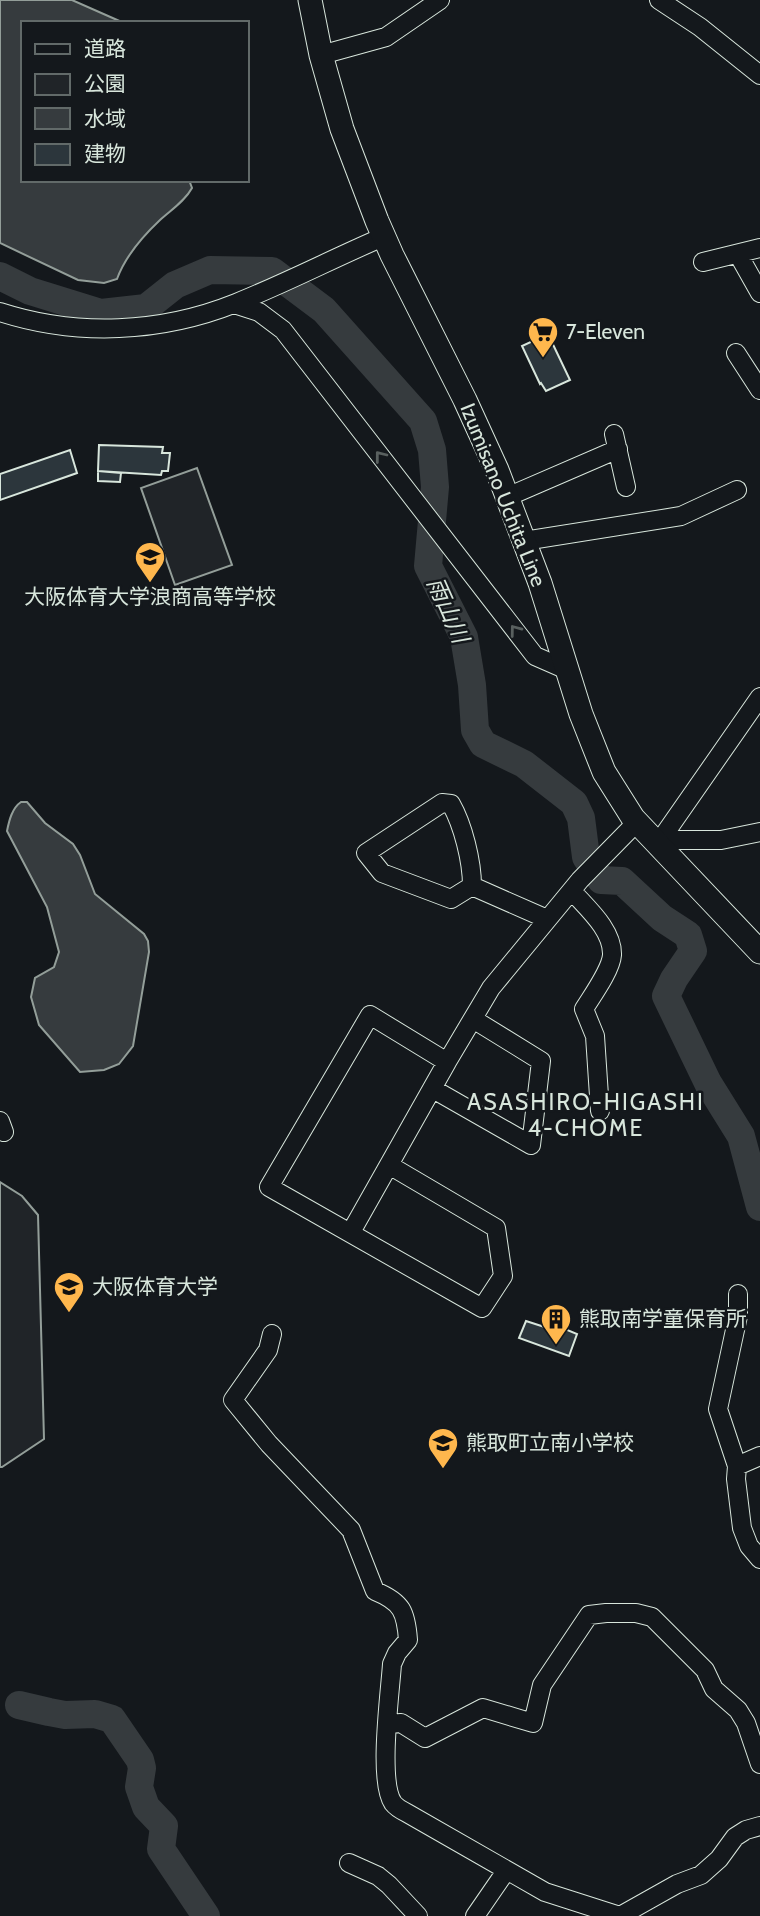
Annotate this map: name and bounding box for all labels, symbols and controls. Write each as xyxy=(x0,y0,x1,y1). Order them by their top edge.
legend xyxy=(21,21,248,182)
text: 道路 xyxy=(84,36,126,61)
text: 公園 xyxy=(84,71,126,96)
text: 水域 xyxy=(84,106,126,131)
text: 建物 xyxy=(84,141,126,166)
supermarket icon: 7-Eleven xyxy=(526,315,560,359)
place label: 7-Eleven xyxy=(566,319,645,344)
street label: Izumisano Uchita Line xyxy=(455,400,552,590)
one-way arrow xyxy=(376,451,389,463)
school or university icon: 大阪体育大学浪商高等学校 xyxy=(133,540,167,584)
water label: 雨山川 xyxy=(421,573,476,650)
place label: 大阪体育大学浪商高等学校 xyxy=(24,584,276,609)
one-way arrow xyxy=(510,625,523,638)
district label: ASASHIRO-HIGASHI 4-CHOME xyxy=(467,1088,705,1142)
school or university icon: 大阪体育大学 xyxy=(52,1270,86,1314)
place label: 大阪体育大学 xyxy=(92,1274,218,1299)
building icon: 熊取南学童保育所 xyxy=(539,1302,573,1346)
place label: 熊取南学童保育所 xyxy=(579,1306,747,1331)
school or university icon: 熊取町立南小学校 xyxy=(426,1426,460,1470)
place label: 熊取町立南小学校 xyxy=(466,1430,634,1455)

